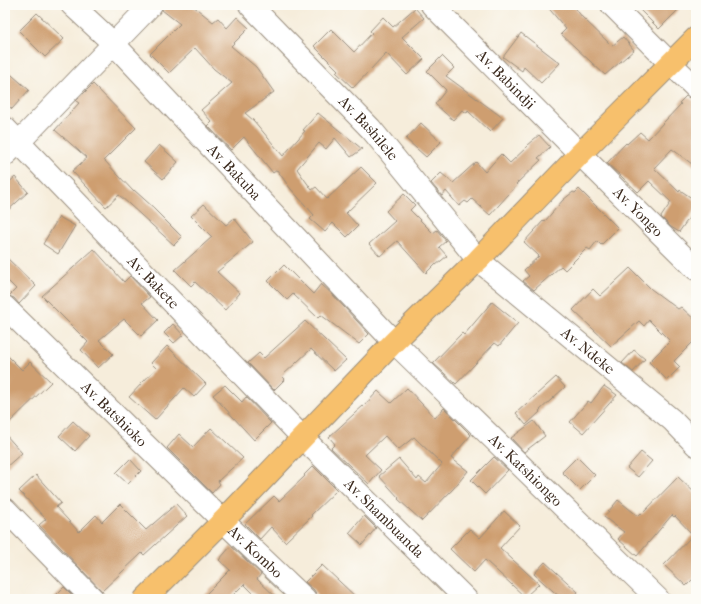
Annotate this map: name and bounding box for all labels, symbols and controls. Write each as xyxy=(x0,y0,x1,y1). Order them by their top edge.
street label: Av. Babindji xyxy=(472,45,540,113)
street label: Av. Bashilele xyxy=(334,92,402,165)
street label: Av. Bakuba xyxy=(203,140,266,205)
street label: Av. Yongo xyxy=(609,182,667,241)
street label: Av. Bakete xyxy=(123,251,183,313)
street label: Av. Ndeke xyxy=(557,323,619,378)
street label: Av. Batshioko xyxy=(77,377,151,451)
street label: Av. Katshiongo xyxy=(484,430,567,510)
street label: Av. Shambuanda xyxy=(340,474,429,562)
street label: Av. Kombo xyxy=(223,521,287,582)

